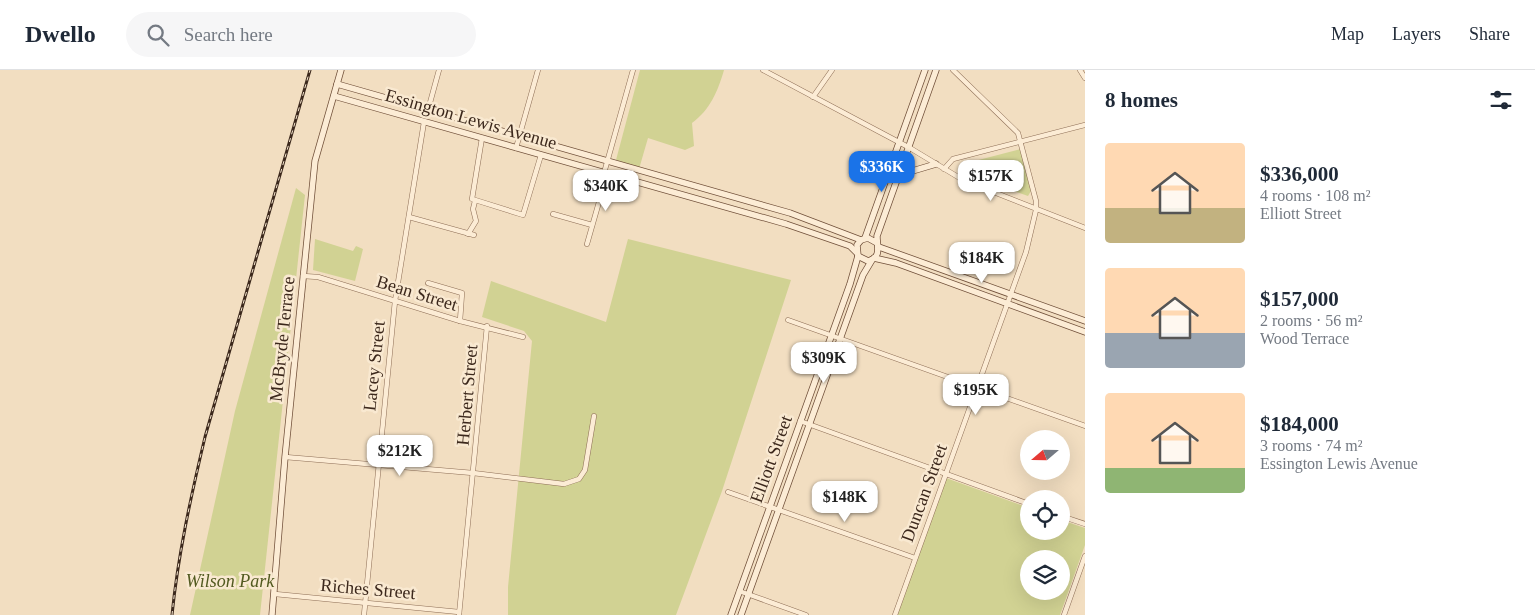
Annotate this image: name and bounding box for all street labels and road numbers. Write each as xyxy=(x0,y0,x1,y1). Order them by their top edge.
street label: Essington Lewis Avenue xyxy=(383,85,559,153)
street label: Bean Street xyxy=(374,271,460,315)
street label: McBryde Terrace xyxy=(265,275,299,403)
street label: Lacey Street xyxy=(359,320,389,412)
street label: Herbert Street xyxy=(453,344,481,446)
street label: Elliott Street xyxy=(746,413,796,505)
street label: Duncan Street xyxy=(897,441,951,545)
street label: Riches Street xyxy=(320,575,416,603)

